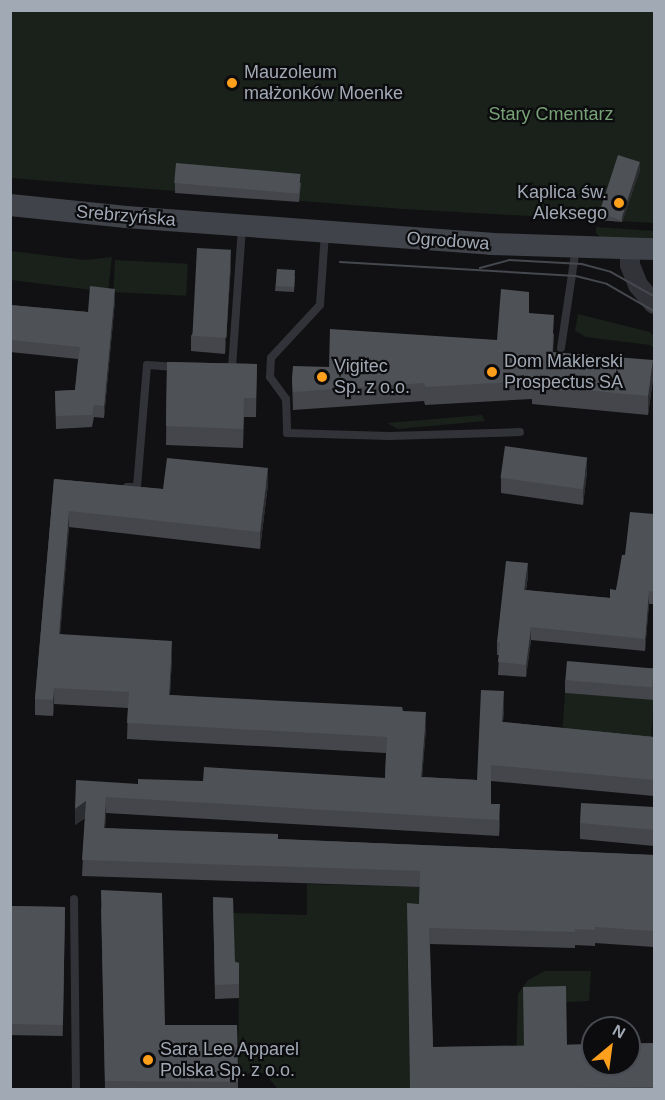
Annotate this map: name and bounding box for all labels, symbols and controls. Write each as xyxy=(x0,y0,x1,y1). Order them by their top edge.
place label: Mauzoleum małżonków Moenke xyxy=(244,62,403,104)
marker: Mauzoleum małżonków Moenke xyxy=(225,76,239,90)
park label: Stary Cmentarz xyxy=(488,103,614,125)
place label: Kaplica św. Aleksego xyxy=(517,182,607,224)
marker: Kaplica św. Aleksego xyxy=(612,196,626,210)
street label: Srebrzyńska xyxy=(75,201,177,231)
street label: Ogrodowa xyxy=(406,227,490,255)
place label: Dom Maklerski Prospectus SA xyxy=(504,351,623,394)
place label: Vigitec Sp. z o.o. xyxy=(334,356,410,398)
marker: Dom Maklerski Prospectus SA xyxy=(485,365,499,379)
marker: Vigitec Sp. z o.o. xyxy=(315,370,329,384)
north arrow xyxy=(581,1016,641,1076)
text: N xyxy=(610,1021,628,1042)
place label: Sara Lee Apparel Polska Sp. z o.o. xyxy=(160,1039,300,1082)
marker: Sara Lee Apparel Polska Sp. z o.o. xyxy=(141,1053,155,1067)

